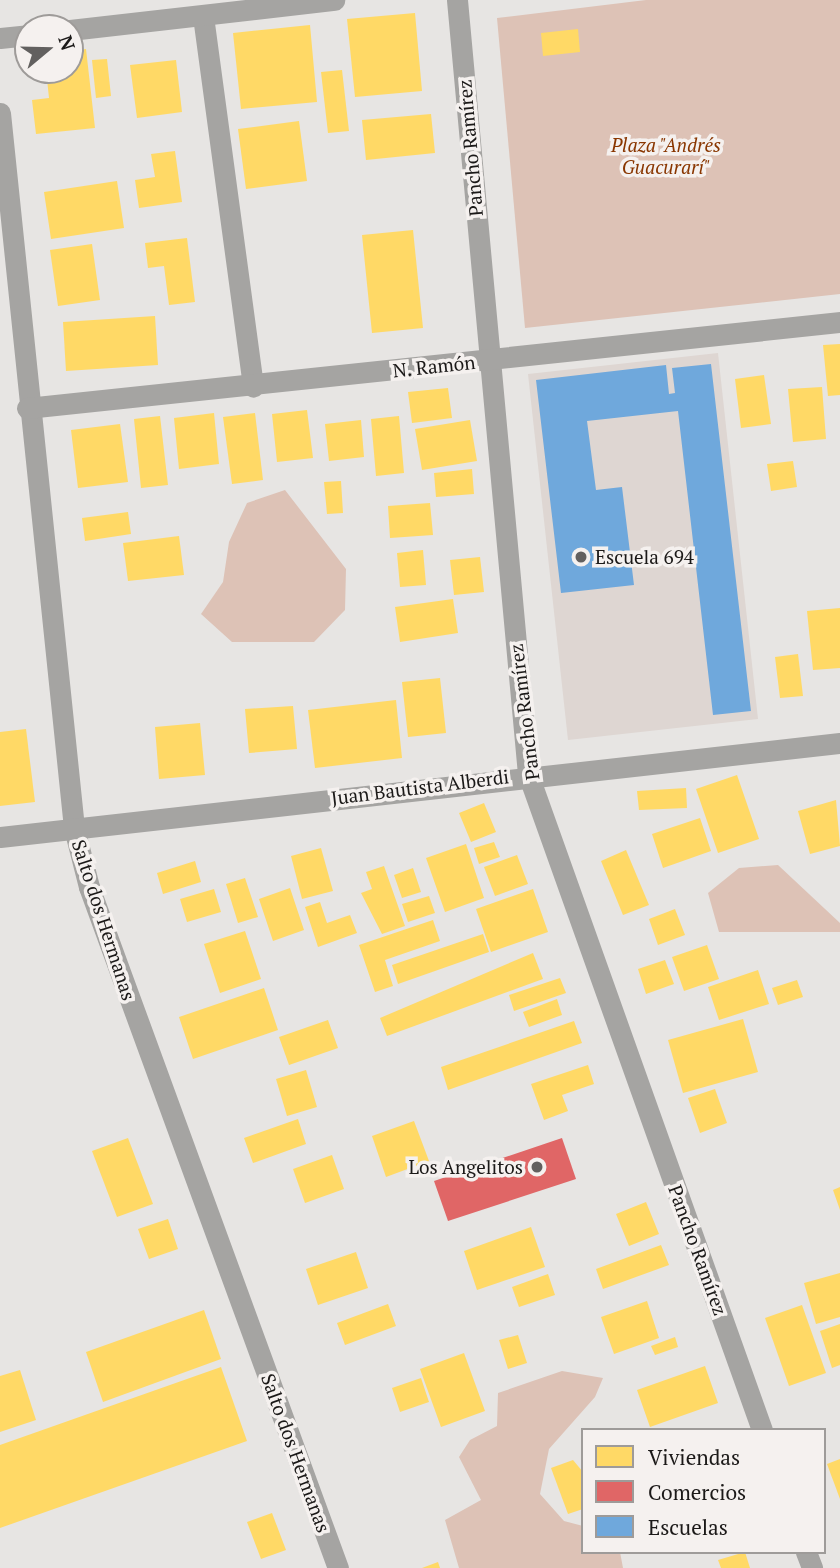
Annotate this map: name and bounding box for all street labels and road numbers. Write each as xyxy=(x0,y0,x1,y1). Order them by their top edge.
street label: Pancho Ramírez xyxy=(453,79,487,217)
street label: N. Ramón xyxy=(391,350,477,382)
street label: Pancho Ramírez xyxy=(504,643,544,781)
street label: Juan Bautista Alberdi xyxy=(330,765,510,809)
street label: Salto dos Hermanas xyxy=(67,837,141,1003)
street label: Pancho Ramírez xyxy=(664,1182,732,1318)
street label: Salto dos Hermanas xyxy=(257,1370,335,1536)

